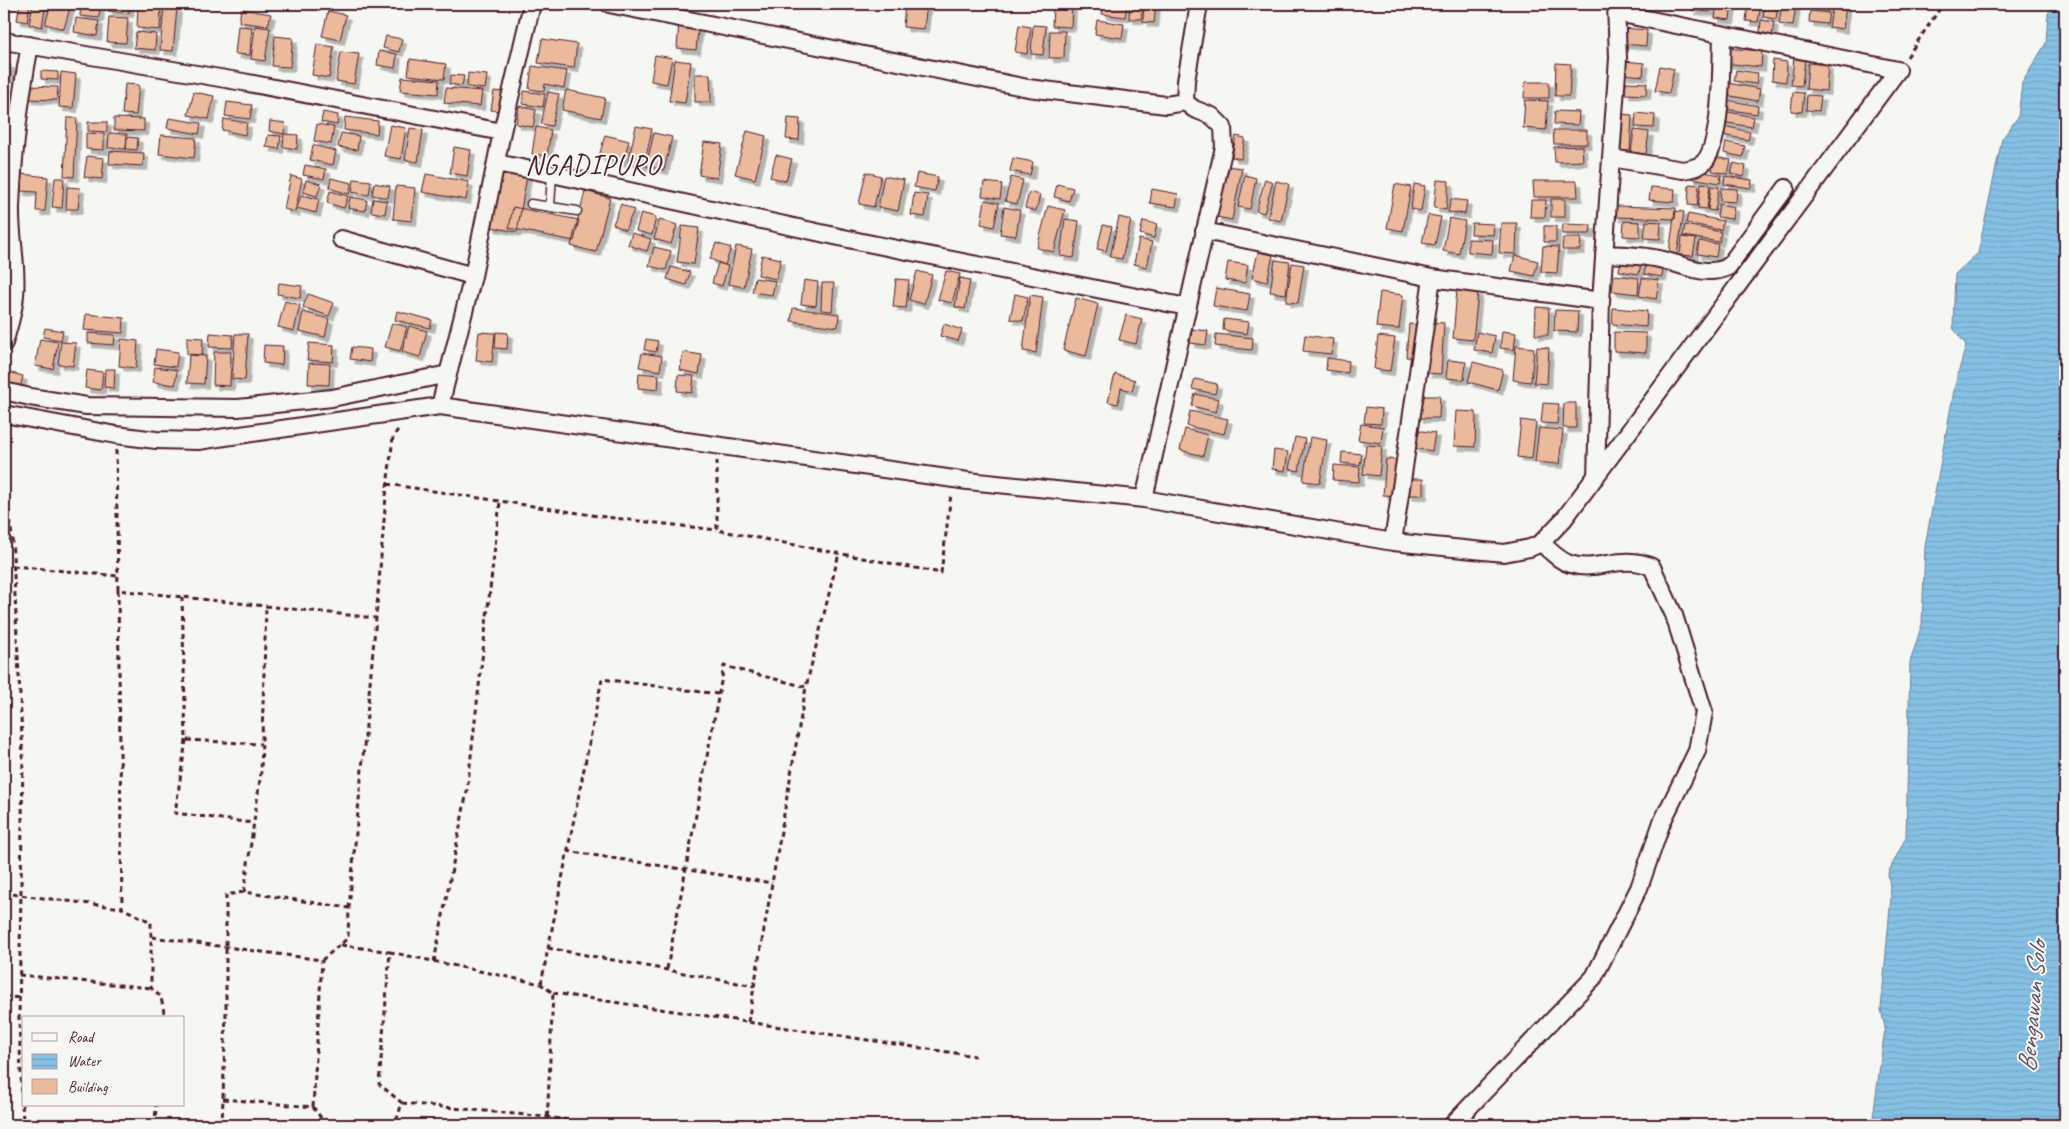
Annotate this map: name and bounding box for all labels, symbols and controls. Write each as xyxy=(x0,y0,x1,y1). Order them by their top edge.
district label: NGADIPURO xyxy=(525,147,663,182)
water label: Bengawan Solo xyxy=(2010,936,2055,1073)
legend xyxy=(22,1016,185,1106)
text: Road xyxy=(68,1028,95,1047)
text: Water xyxy=(68,1052,102,1071)
text: Building xyxy=(68,1078,108,1097)

